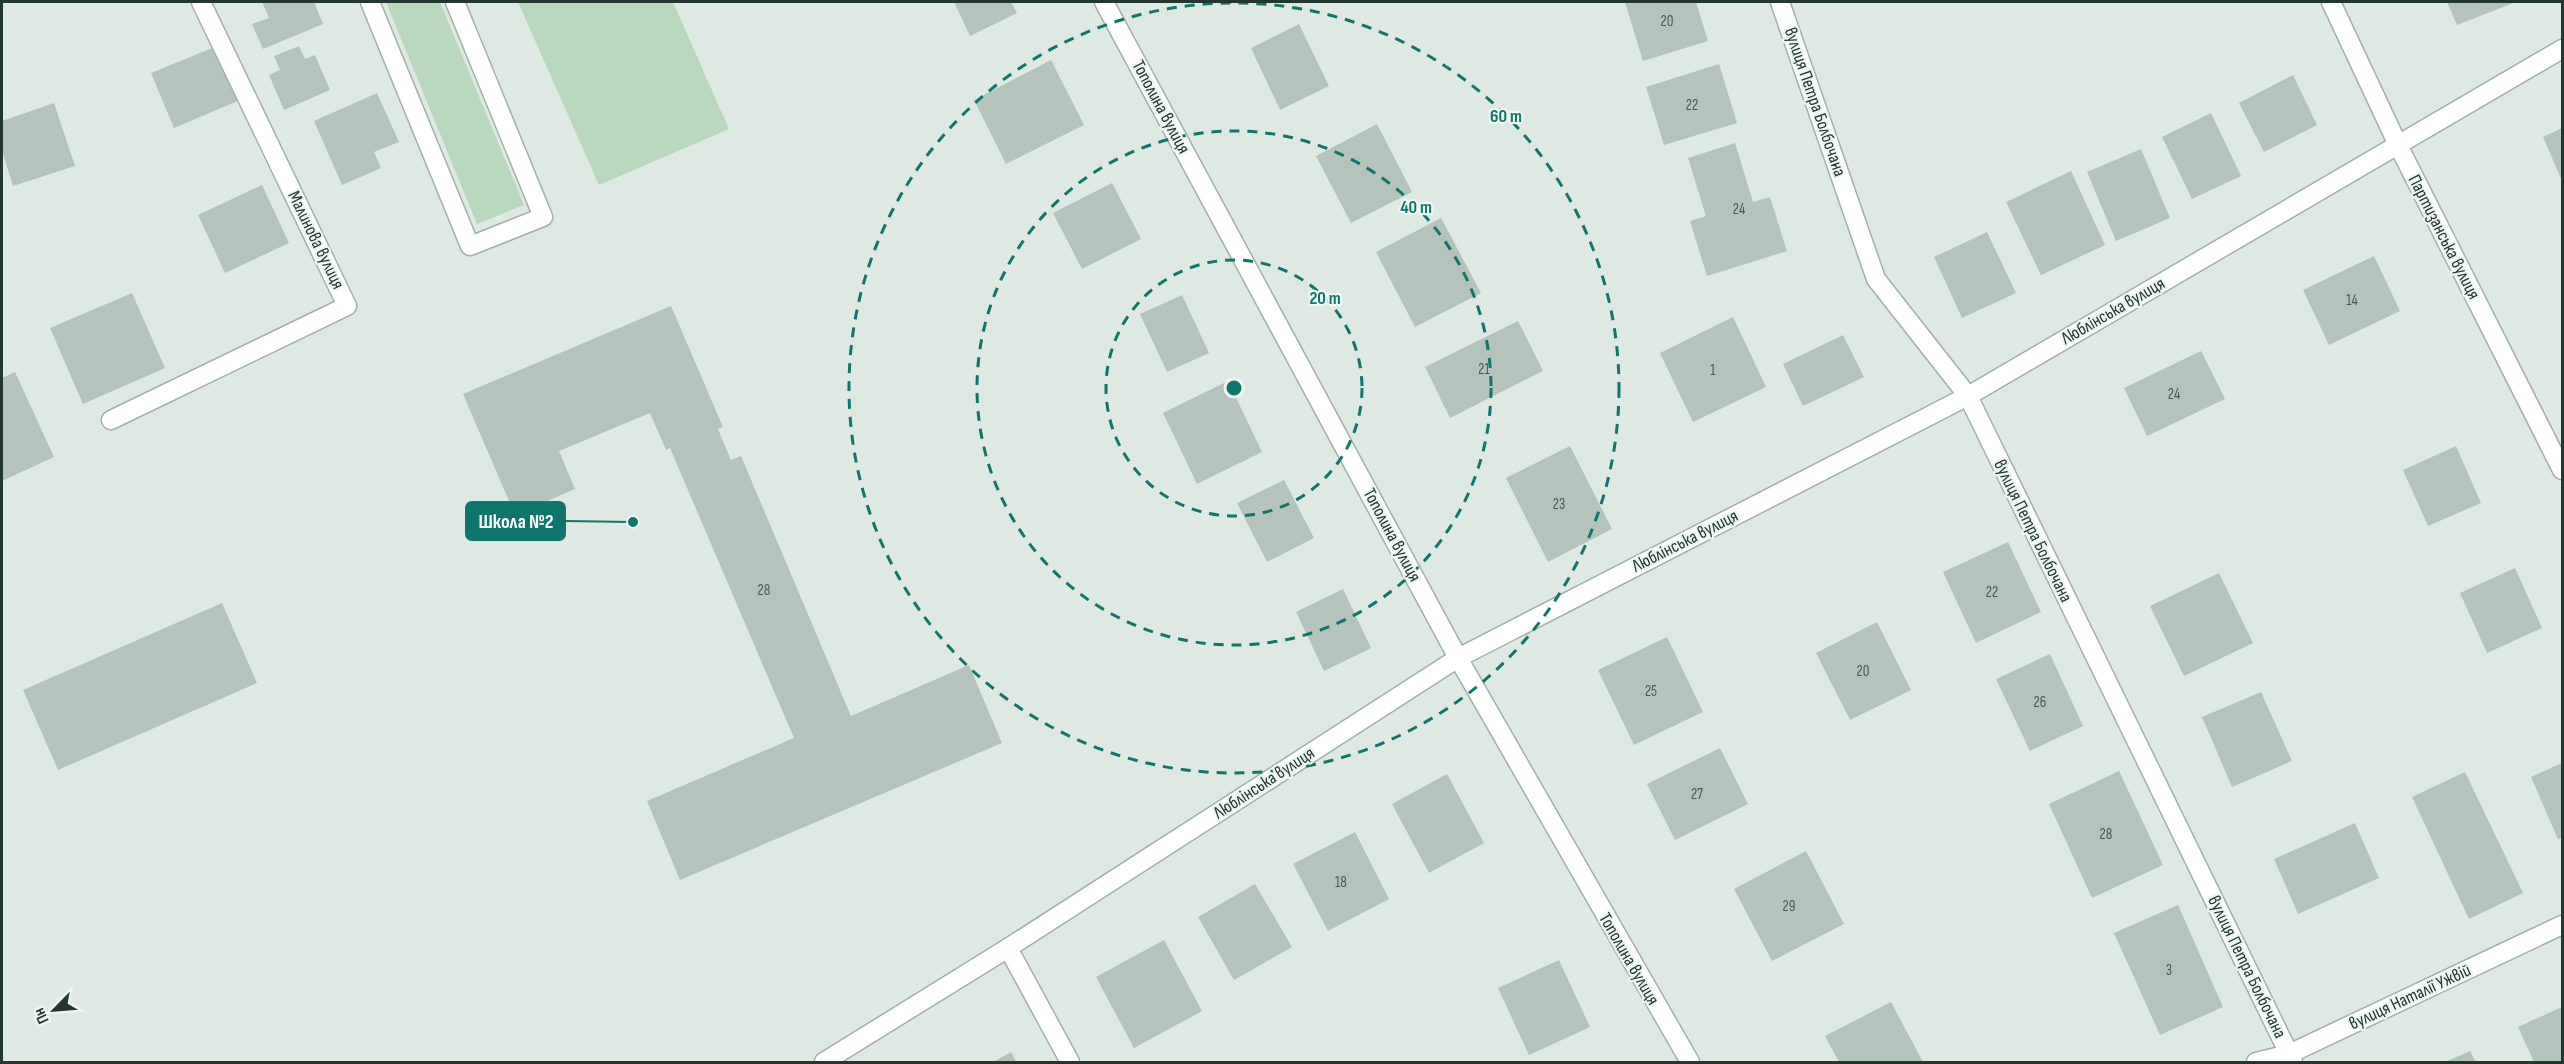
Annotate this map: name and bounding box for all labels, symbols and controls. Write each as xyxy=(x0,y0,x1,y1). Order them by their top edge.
house number: 20 xyxy=(1661,12,1673,31)
street label: вулиця Петра Болбочана xyxy=(1780,25,1850,179)
street label: Тополина вулиця xyxy=(1128,57,1194,157)
house number: 22 xyxy=(1686,96,1698,115)
text: 60 m xyxy=(1490,106,1522,127)
street label: Партизанська вулиця xyxy=(2404,171,2484,303)
street label: Малинова вулиця xyxy=(283,188,349,292)
text: 40 m xyxy=(1400,197,1432,218)
house number: 24 xyxy=(1733,200,1745,219)
street label: Люблінська вулиця xyxy=(2057,273,2169,350)
text: 20 m xyxy=(1309,288,1341,309)
house number: 14 xyxy=(2346,291,2358,310)
house number: 21 xyxy=(1478,360,1490,379)
house number: 1 xyxy=(1710,361,1716,380)
centre of rings xyxy=(1224,378,1244,398)
house number: 24 xyxy=(2168,385,2180,404)
street label: вулиця Петра Болбочана xyxy=(1989,456,2077,606)
street label: Тополина вулиця xyxy=(1359,485,1425,585)
house number: 23 xyxy=(1553,495,1565,514)
callout: Школа №2 xyxy=(466,502,565,540)
street label: Люблінська вулиця xyxy=(1628,505,1742,577)
text: Школа №2 xyxy=(478,510,554,534)
house number: 28 xyxy=(758,581,770,600)
house number: 22 xyxy=(1986,583,1998,602)
house number: 20 xyxy=(1857,662,1869,681)
house number: 25 xyxy=(1645,682,1657,701)
house number: 26 xyxy=(2034,693,2046,712)
street label: Люблінська вулиця xyxy=(1209,743,1318,824)
house number: 27 xyxy=(1691,785,1703,804)
house number: 28 xyxy=(2100,825,2112,844)
house number: 18 xyxy=(1335,873,1347,892)
street label: вулиця Петра Болбочана xyxy=(2203,892,2291,1042)
house number: 29 xyxy=(1783,897,1795,916)
street label: Тополина вулиця xyxy=(1594,909,1664,1009)
street label: вулиця Наталії Ужвій xyxy=(2346,960,2474,1034)
house number: 3 xyxy=(2166,961,2172,980)
north arrow xyxy=(24,980,84,1040)
text: Пн xyxy=(30,1005,54,1027)

